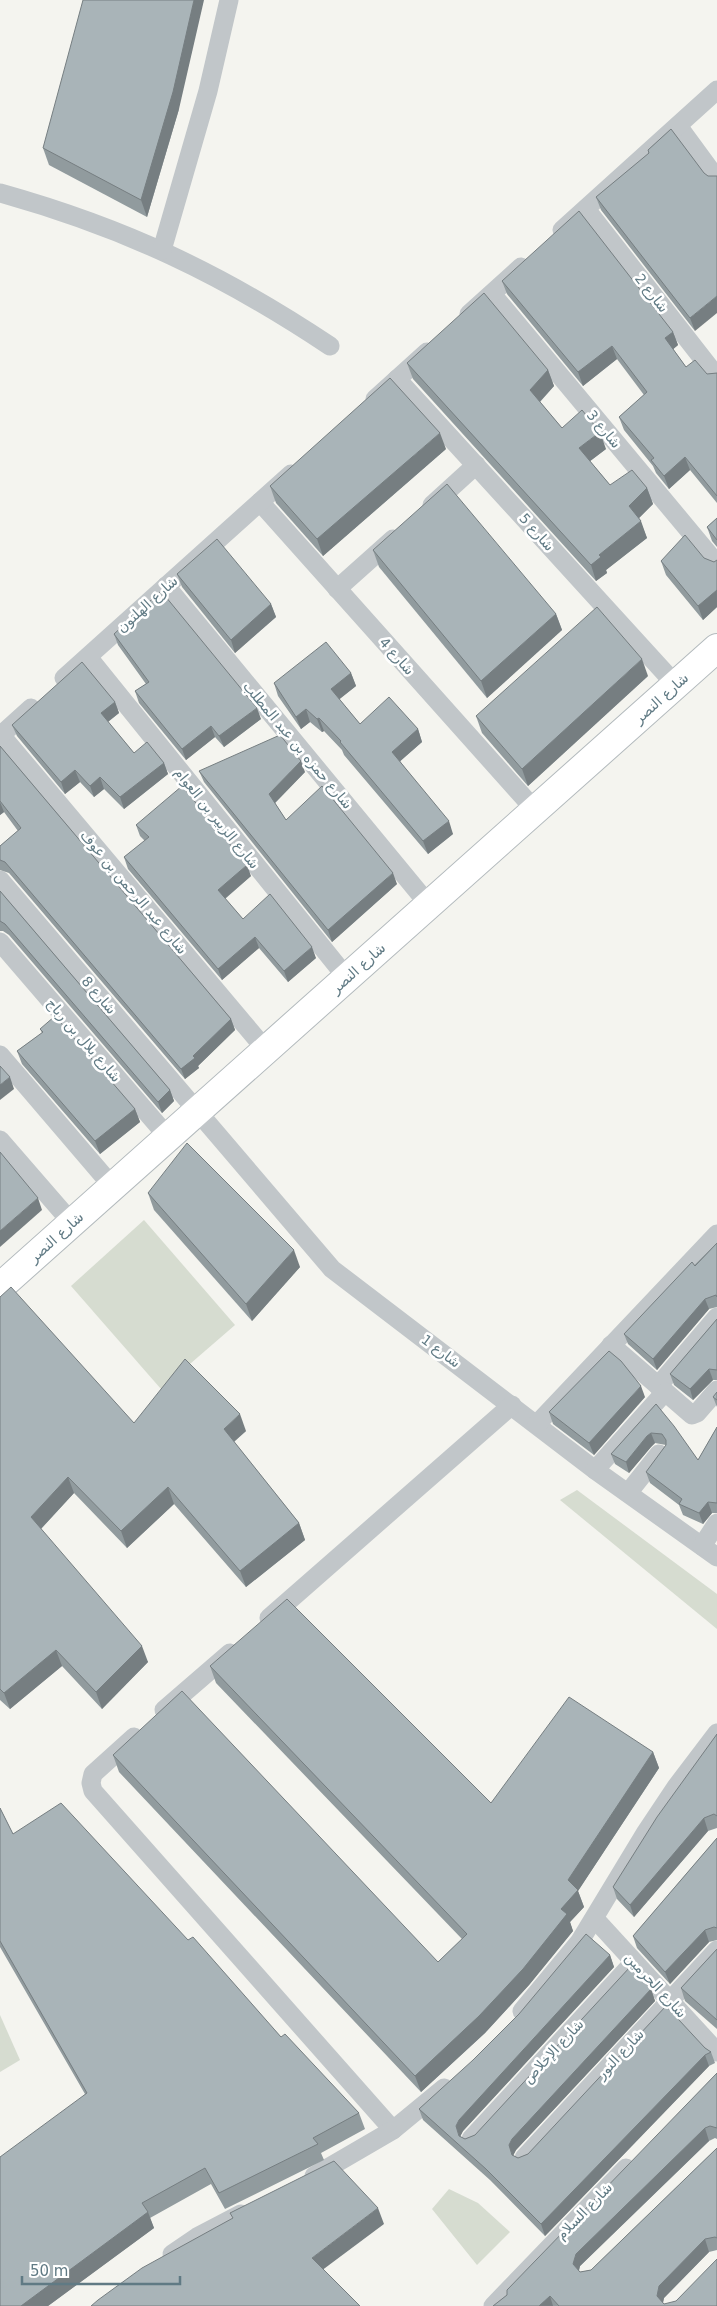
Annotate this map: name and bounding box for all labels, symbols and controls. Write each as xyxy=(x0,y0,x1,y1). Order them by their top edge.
street label: شارع 2 xyxy=(631,271,672,316)
street label: شارع 3 xyxy=(583,407,624,452)
street label: شارع 5 xyxy=(515,510,558,555)
street label: شارع الهلتون xyxy=(113,572,181,636)
street label: شارع 4 xyxy=(375,634,418,679)
street label: شارع النصر xyxy=(630,669,692,728)
street label: شارع حمزه بن عبد المطلب xyxy=(239,678,356,813)
street label: شارع الزبير بن العوام xyxy=(171,764,263,872)
street label: شارع عبد الرحمن بن عوف xyxy=(77,827,191,958)
street label: شارع النصر xyxy=(327,939,389,998)
street label: شارع 8 xyxy=(78,973,120,1018)
street label: شارع بلال بن رباح xyxy=(43,995,125,1086)
street label: شارع النصر xyxy=(25,1208,87,1267)
street label: شارع 1 xyxy=(418,1331,464,1372)
street label: شارع الحرمين xyxy=(621,1949,690,2021)
street label: شارع الإخلاص xyxy=(519,2016,587,2087)
street label: شارع النور xyxy=(592,2026,648,2084)
street label: شارع السلام xyxy=(553,2179,616,2244)
scale bar xyxy=(22,2254,180,2286)
text: 50 m xyxy=(30,2262,68,2280)

